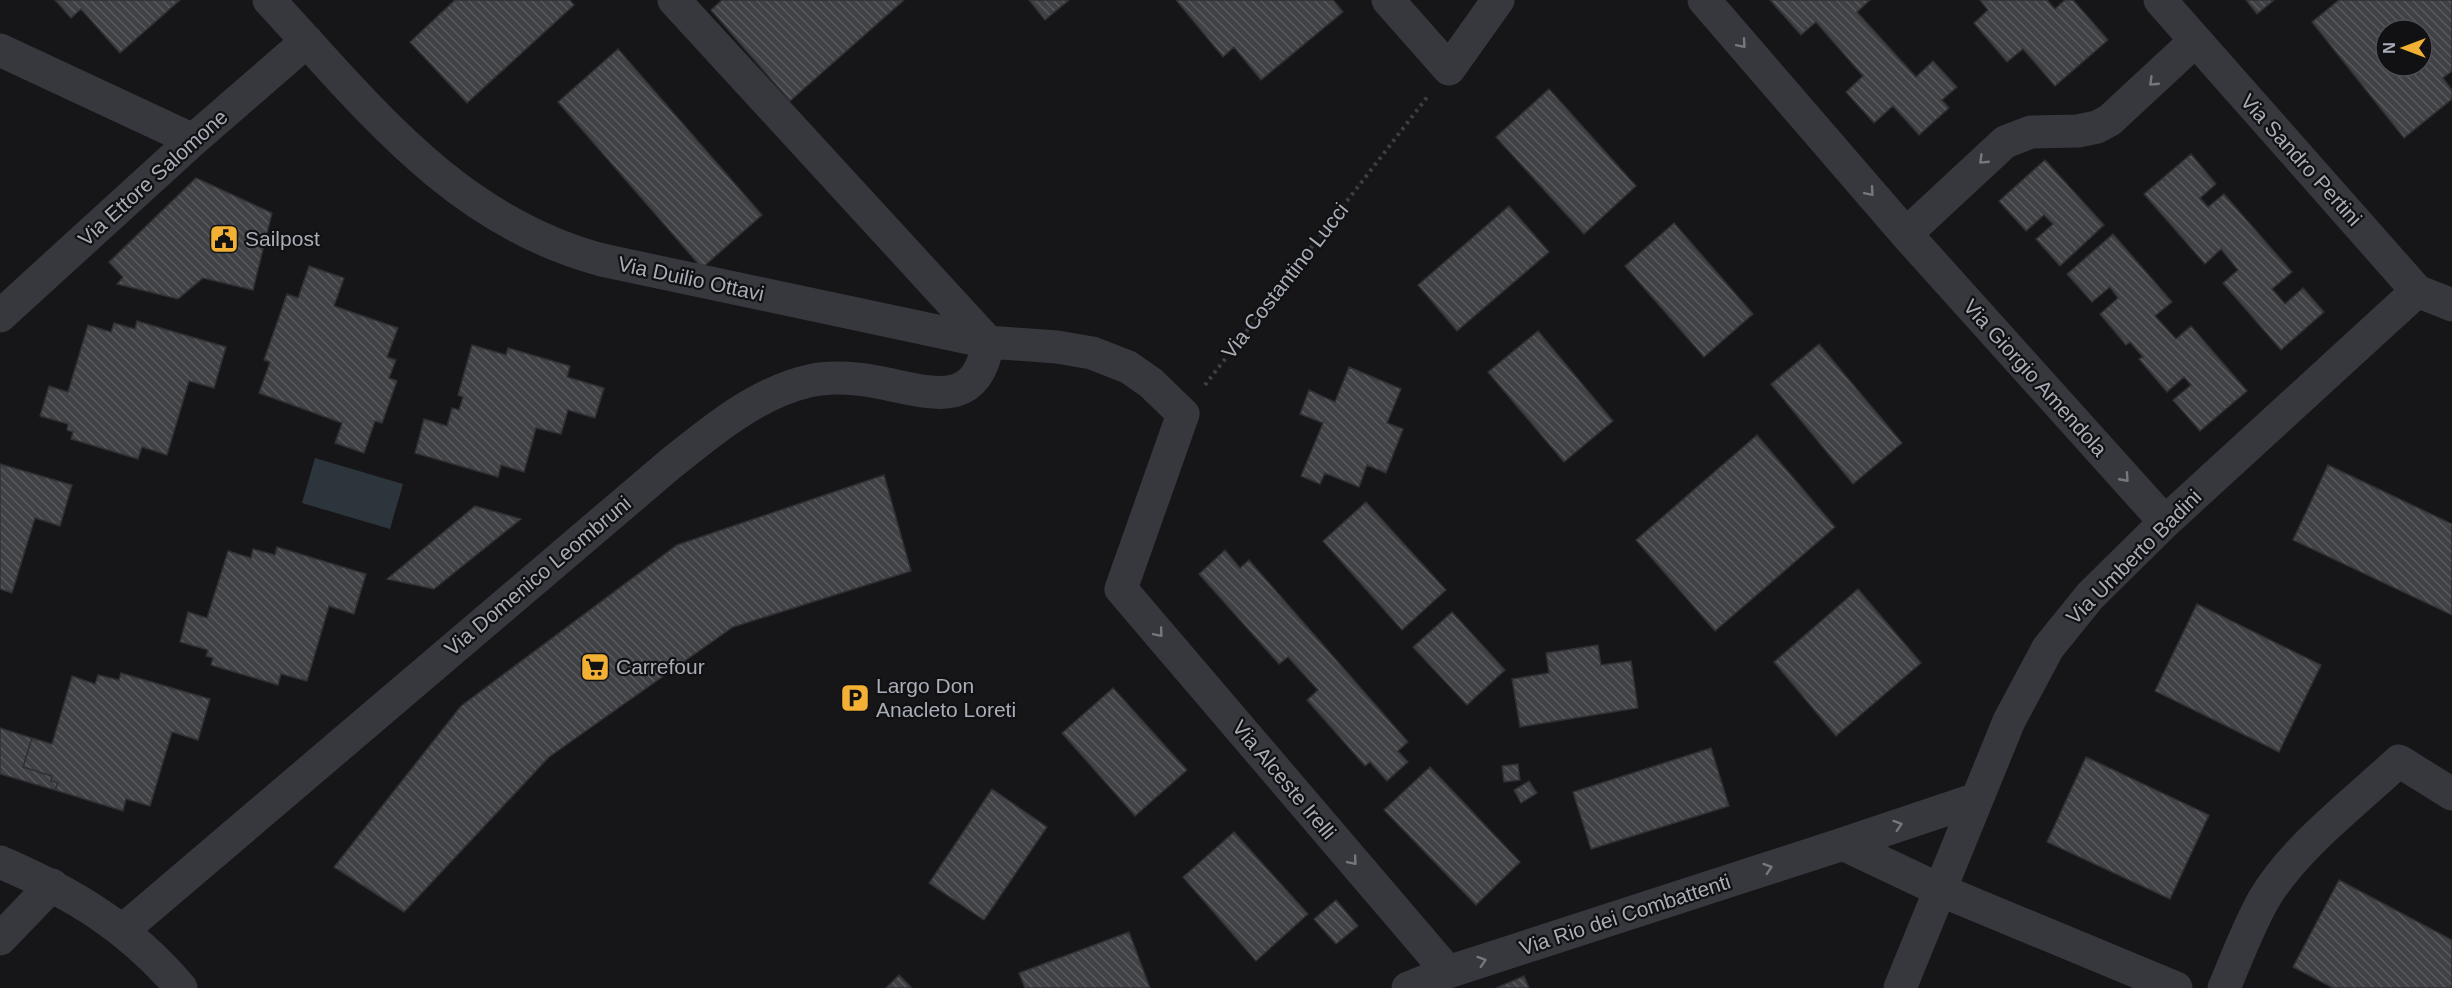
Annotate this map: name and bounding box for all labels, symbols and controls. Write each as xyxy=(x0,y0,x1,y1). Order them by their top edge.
north arrow xyxy=(2374,18,2434,78)
one-way arrow xyxy=(1735,37,1746,48)
text: N xyxy=(2381,42,2398,54)
one-way arrow xyxy=(2149,74,2160,85)
street label: Via Sandro Pertini xyxy=(2236,89,2366,230)
street label: Via Ettore Salomone xyxy=(74,105,232,250)
one-way arrow xyxy=(1980,152,1991,163)
one-way arrow xyxy=(1862,185,1873,196)
street label: Via Costantino Lucci xyxy=(1217,198,1352,363)
public building icon: Sailpost xyxy=(208,223,240,255)
place label: Sailpost xyxy=(245,227,320,250)
street label: Via Duilio Ottavi xyxy=(616,252,766,305)
street label: Via Giorgio Amendola xyxy=(1959,295,2112,461)
one-way arrow xyxy=(2118,472,2129,482)
street label: Via Umberto Badini xyxy=(2062,485,2206,629)
street label: Via Domenico Leombruni xyxy=(440,491,635,660)
one-way arrow xyxy=(1151,626,1162,637)
supermarket icon: Carrefour xyxy=(579,651,611,683)
place label: Carrefour xyxy=(616,655,705,678)
place label: Largo Don Anacleto Loreti xyxy=(876,674,1016,721)
parking icon: Largo Don Anacleto Loreti xyxy=(839,682,871,714)
street label: Via Alceste Irelli xyxy=(1228,716,1341,844)
one-way arrow xyxy=(1892,820,1903,832)
one-way arrow xyxy=(1346,854,1357,865)
one-way arrow xyxy=(1762,863,1773,875)
street label: Via Rio dei Combattenti xyxy=(1517,870,1733,959)
one-way arrow xyxy=(1476,956,1487,968)

